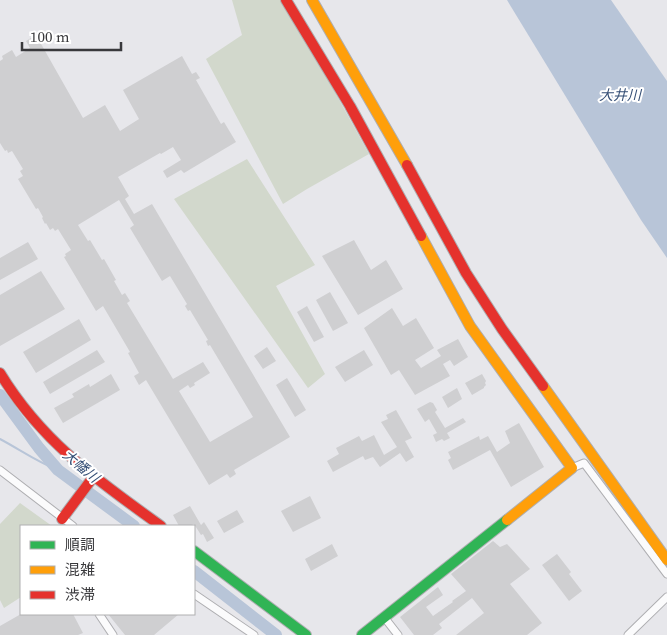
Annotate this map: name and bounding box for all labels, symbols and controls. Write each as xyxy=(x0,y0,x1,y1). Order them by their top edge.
scale bar xyxy=(22,20,121,52)
text: 100 m xyxy=(30,26,70,47)
water label: 大井川 xyxy=(599,85,643,105)
water label: 大幡川 xyxy=(58,445,105,488)
legend xyxy=(20,525,195,615)
text: 順調 xyxy=(65,534,95,555)
text: 混雑 xyxy=(65,559,95,580)
text: 渋滞 xyxy=(65,584,95,605)

